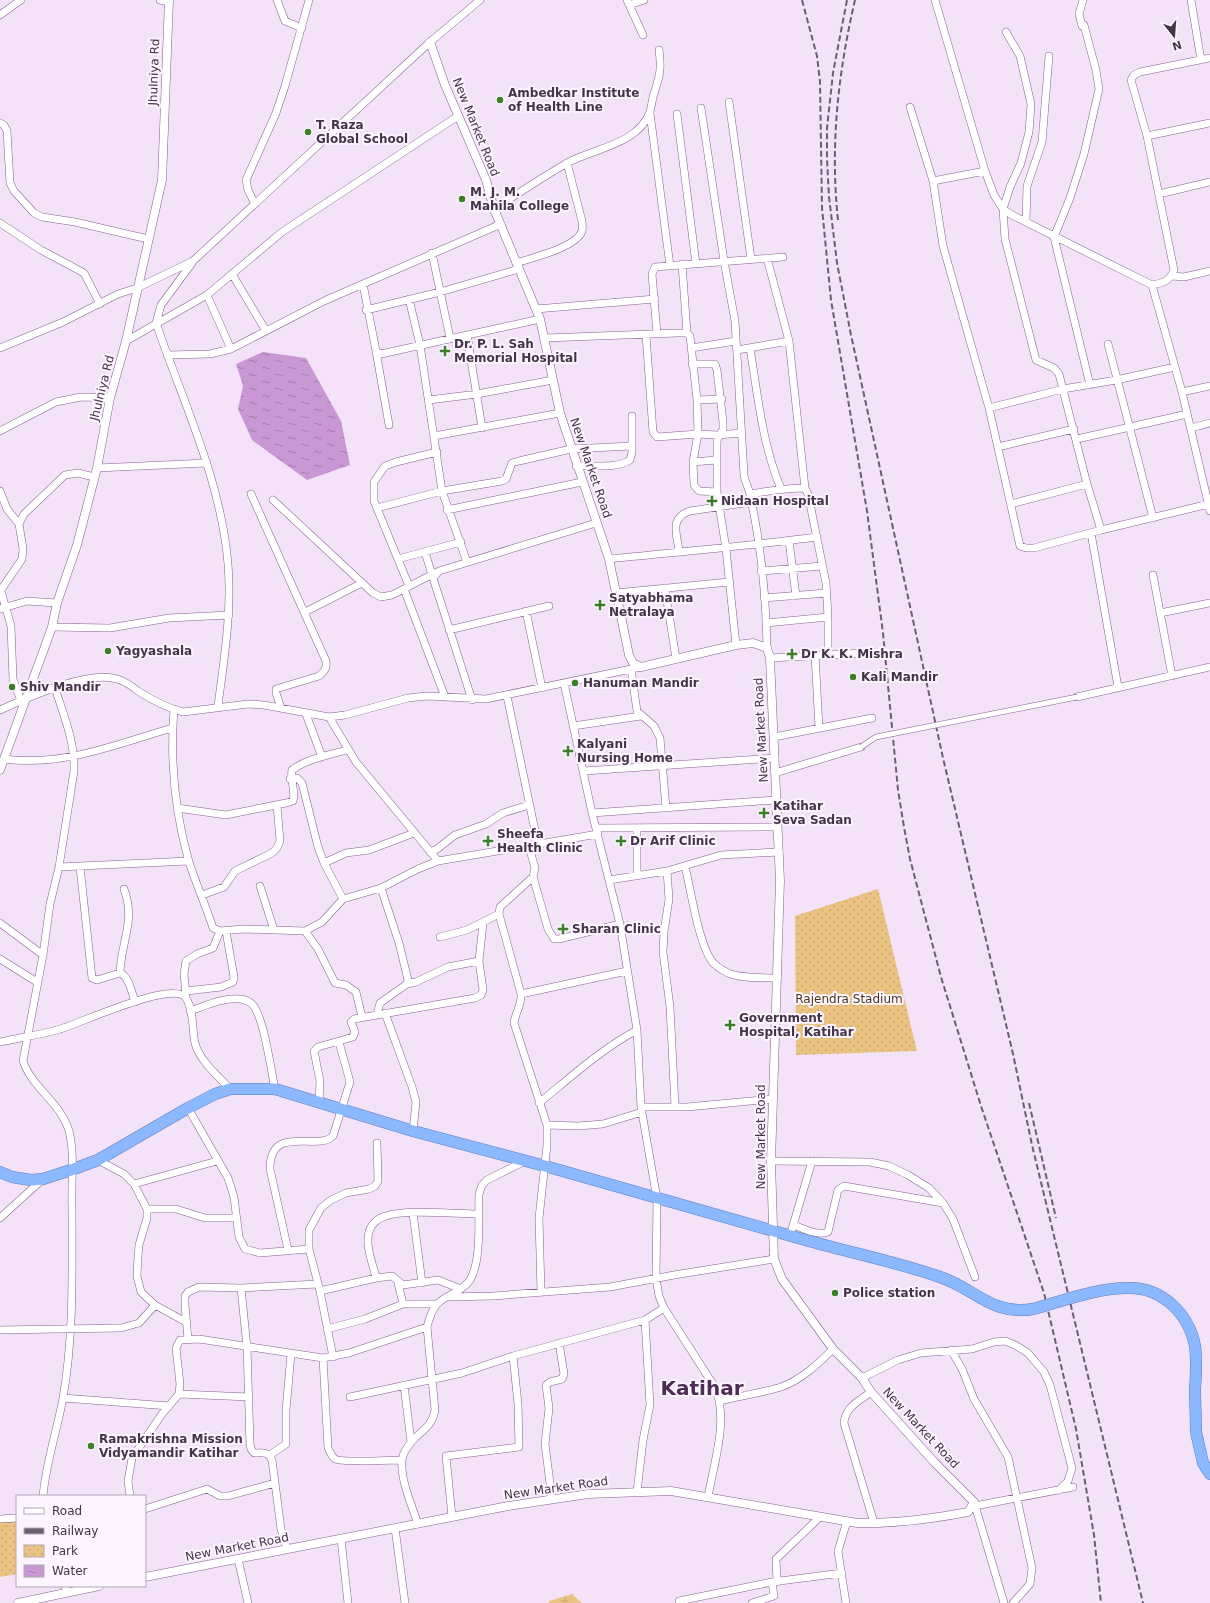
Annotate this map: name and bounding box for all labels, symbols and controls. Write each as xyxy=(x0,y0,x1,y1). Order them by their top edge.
north arrow xyxy=(1154,16,1194,56)
street label: Jhulniya Rd xyxy=(146,38,162,107)
text: N xyxy=(1170,38,1183,53)
street label: New Market Road xyxy=(450,76,502,178)
place label: Ambedkar Institute of Health Line xyxy=(508,86,639,114)
marker: Ambedkar Institute of Health Line xyxy=(495,95,505,105)
place label: T. Raza Global School xyxy=(316,118,408,146)
marker: T. Raza Global School xyxy=(303,127,313,137)
place label: M. J. M. Mahila College xyxy=(470,185,569,213)
marker: M. J. M. Mahila College xyxy=(457,194,467,204)
place label: Dr. P. L. Sah Memorial Hospital xyxy=(454,337,577,365)
marker: Dr. P. L. Sah Memorial Hospital xyxy=(439,345,451,357)
street label: Jhulniya Rd xyxy=(87,354,117,423)
street label: New Market Road xyxy=(567,416,615,520)
place label: Nidaan Hospital xyxy=(721,494,829,508)
marker: Nidaan Hospital xyxy=(706,495,718,507)
place label: Satyabhama Netralaya xyxy=(609,591,693,619)
marker: Satyabhama Netralaya xyxy=(594,599,606,611)
place label: Yagyashala xyxy=(115,644,192,658)
marker: Yagyashala xyxy=(103,646,113,656)
place label: Dr K. K. Mishra xyxy=(801,647,903,661)
marker: Dr K. K. Mishra xyxy=(786,648,798,660)
place label: Kali Mandir xyxy=(861,670,938,684)
marker: Kali Mandir xyxy=(848,672,858,682)
place label: Hanuman Mandir xyxy=(583,676,699,690)
street label: New Market Road xyxy=(751,677,771,783)
marker: Hanuman Mandir xyxy=(570,678,580,688)
place label: Shiv Mandir xyxy=(20,680,101,694)
marker: Shiv Mandir xyxy=(7,682,17,692)
place label: Kalyani Nursing Home xyxy=(577,737,673,765)
marker: Kalyani Nursing Home xyxy=(562,745,574,757)
place label: Katihar Seva Sadan xyxy=(773,799,852,827)
marker: Katihar Seva Sadan xyxy=(758,807,770,819)
place label: Sheefa Health Clinic xyxy=(497,827,583,855)
place label: Dr Arif Clinic xyxy=(630,834,716,848)
marker: Sheefa Health Clinic xyxy=(482,835,494,847)
marker: Dr Arif Clinic xyxy=(615,835,627,847)
place label: Sharan Clinic xyxy=(572,922,661,936)
marker: Sharan Clinic xyxy=(557,923,569,935)
park label: Rajendra Stadium xyxy=(795,992,903,1006)
place label: Government Hospital, Katihar xyxy=(739,1011,854,1039)
marker: Government Hospital, Katihar xyxy=(724,1019,736,1031)
street label: New Market Road xyxy=(754,1084,768,1190)
place label: Police station xyxy=(843,1286,935,1300)
marker: Police station xyxy=(830,1288,840,1298)
district label: Katihar xyxy=(660,1376,744,1400)
street label: New Market Road xyxy=(880,1385,962,1471)
place label: Ramakrishna Mission Vidyamandir Katihar xyxy=(99,1432,243,1460)
marker: Ramakrishna Mission Vidyamandir Katihar xyxy=(86,1441,96,1451)
street label: New Market Road xyxy=(503,1474,609,1502)
legend xyxy=(16,1495,146,1587)
text: Road xyxy=(52,1504,82,1518)
text: Railway xyxy=(52,1524,98,1538)
street label: New Market Road xyxy=(184,1530,290,1564)
text: Park xyxy=(52,1544,78,1558)
text: Water xyxy=(52,1564,88,1578)

